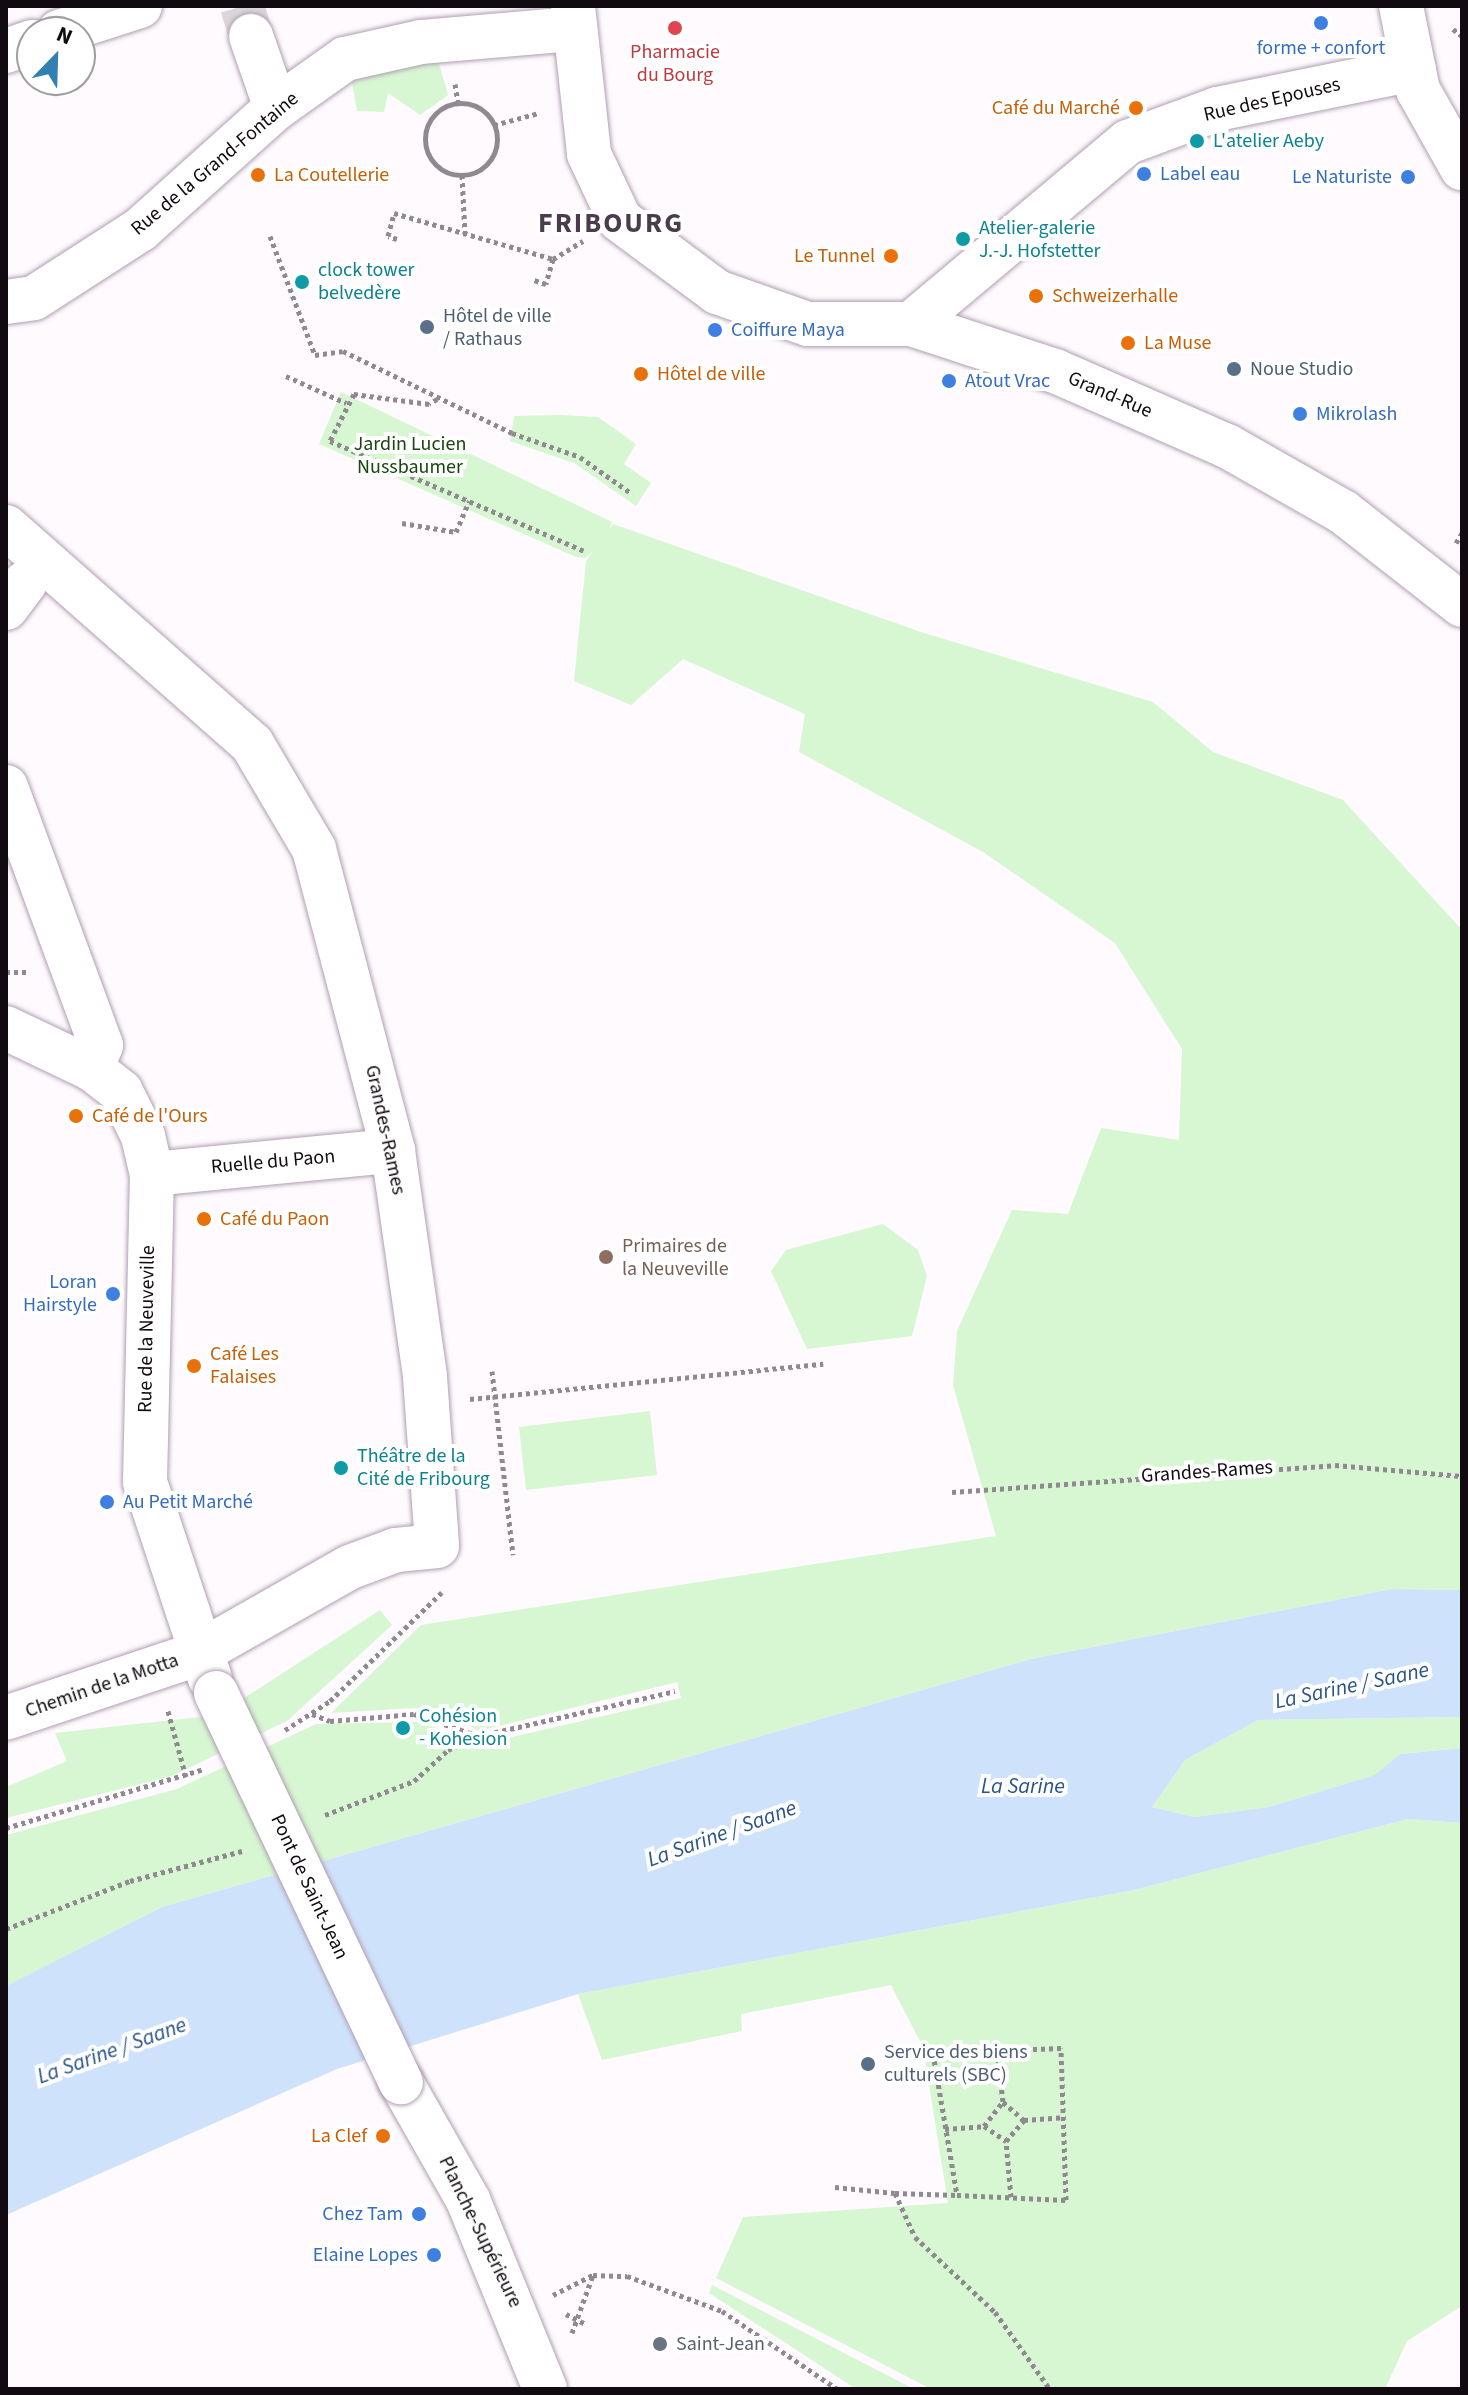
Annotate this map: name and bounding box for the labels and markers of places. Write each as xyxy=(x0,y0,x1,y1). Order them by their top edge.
marker: forme + confort xyxy=(1312,14,1330,32)
marker: Pharmacie du Bourg xyxy=(666,19,684,37)
place label: forme + confort xyxy=(1257,36,1385,60)
place label: Pharmacie du Bourg xyxy=(630,40,720,87)
place label: Café du Marché xyxy=(992,96,1120,120)
marker: Café du Marché xyxy=(1127,99,1145,117)
place label: L'atelier Aeby xyxy=(1213,129,1324,153)
marker: L'atelier Aeby xyxy=(1188,132,1206,150)
place label: Label eau xyxy=(1160,162,1240,186)
place label: La Coutellerie xyxy=(274,163,389,187)
marker: Label eau xyxy=(1135,165,1153,183)
place label: Le Naturiste xyxy=(1292,165,1392,189)
marker: La Coutellerie xyxy=(249,166,267,184)
marker: Le Naturiste xyxy=(1399,168,1417,186)
place label: Atelier-galerie J.-J. Hofstetter xyxy=(979,216,1100,263)
marker: Atelier-galerie J.-J. Hofstetter xyxy=(954,230,972,248)
place label: Le Tunnel xyxy=(794,244,875,268)
marker: Le Tunnel xyxy=(882,247,900,265)
place label: clock tower belvedère xyxy=(318,258,414,305)
marker: clock tower belvedère xyxy=(293,273,311,291)
place label: Schweizerhalle xyxy=(1052,284,1178,308)
marker: Schweizerhalle xyxy=(1027,287,1045,305)
place label: Hôtel de ville / Rathaus xyxy=(443,304,551,351)
marker: Hôtel de ville / Rathaus xyxy=(418,318,436,336)
place label: Coiffure Maya xyxy=(731,318,845,342)
marker: Coiffure Maya xyxy=(706,321,724,339)
place label: La Muse xyxy=(1144,331,1212,355)
marker: La Muse xyxy=(1119,334,1137,352)
place label: Noue Studio xyxy=(1250,357,1353,381)
marker: Noue Studio xyxy=(1225,360,1243,378)
place label: Hôtel de ville xyxy=(657,362,765,386)
marker: Hôtel de ville xyxy=(632,365,650,383)
place label: Atout Vrac xyxy=(965,369,1050,393)
marker: Atout Vrac xyxy=(940,372,958,390)
place label: Mikrolash xyxy=(1316,402,1397,426)
marker: Mikrolash xyxy=(1291,405,1309,423)
place label: Café de l'Ours xyxy=(92,1104,208,1128)
marker: Café de l'Ours xyxy=(67,1107,85,1125)
place label: Café du Paon xyxy=(220,1207,329,1231)
marker: Café du Paon xyxy=(195,1210,213,1228)
place label: Primaires de la Neuveville xyxy=(622,1234,729,1281)
marker: Primaires de la Neuveville xyxy=(597,1248,615,1266)
place label: Loran Hairstyle xyxy=(23,1270,97,1317)
marker: Loran Hairstyle xyxy=(104,1285,122,1303)
place label: Café Les Falaises xyxy=(210,1342,279,1389)
marker: Café Les Falaises xyxy=(185,1357,203,1375)
place label: Théâtre de la Cité de Fribourg xyxy=(357,1444,490,1491)
marker: Théâtre de la Cité de Fribourg xyxy=(332,1459,350,1477)
place label: Au Petit Marché xyxy=(123,1490,253,1514)
marker: Au Petit Marché xyxy=(98,1493,116,1511)
place label: Cohésion - Kohesion xyxy=(419,1704,507,1751)
marker: Cohésion - Kohesion xyxy=(394,1719,412,1737)
place label: Service des biens culturels (SBC) xyxy=(884,2040,1028,2087)
marker: Service des biens culturels (SBC) xyxy=(859,2055,877,2073)
place label: La Clef xyxy=(311,2124,367,2148)
marker: La Clef xyxy=(374,2127,392,2145)
place label: Chez Tam xyxy=(322,2202,403,2226)
marker: Chez Tam xyxy=(410,2205,428,2223)
place label: Elaine Lopes xyxy=(313,2243,418,2267)
marker: Elaine Lopes xyxy=(425,2246,443,2264)
place label: Saint-Jean xyxy=(676,2332,765,2356)
marker: Saint-Jean xyxy=(651,2335,669,2353)

